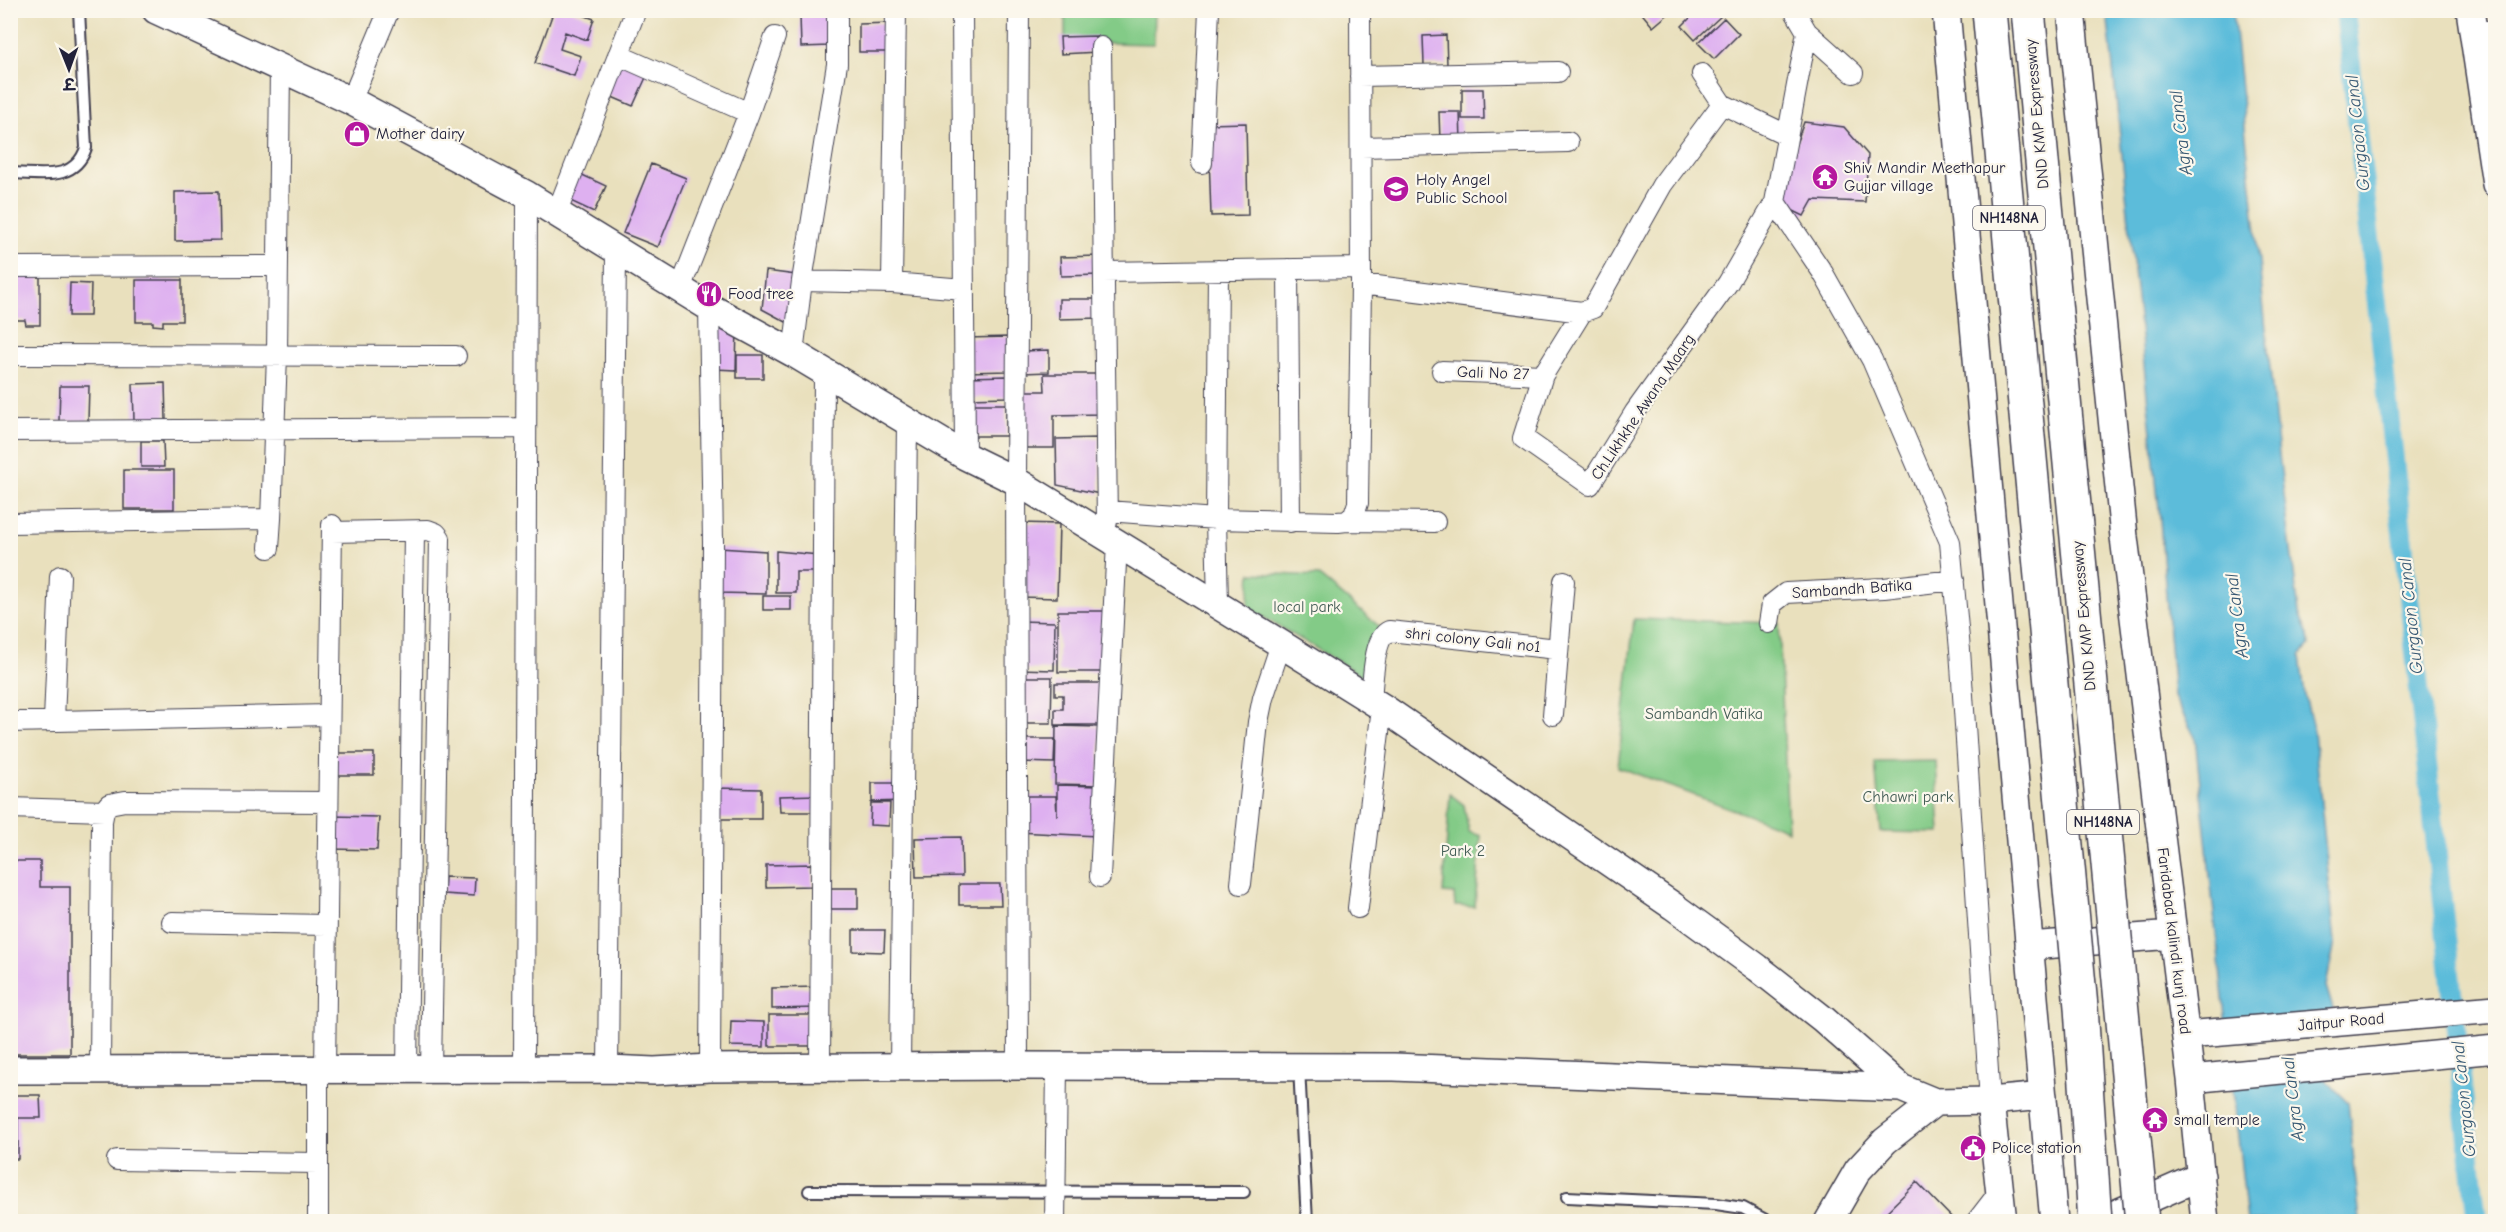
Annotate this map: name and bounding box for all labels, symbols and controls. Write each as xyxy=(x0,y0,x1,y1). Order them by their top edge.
street label: DND KMP Expressway xyxy=(2021,37,2053,190)
north arrow xyxy=(39,39,99,99)
water label: Gurgaon Canal xyxy=(2341,73,2375,192)
text: उ xyxy=(62,74,77,92)
water label: Agra Canal xyxy=(2165,88,2197,178)
shop icon: Mother dairy xyxy=(342,119,372,149)
place label: Mother dairy xyxy=(376,125,465,143)
place label: Shiv Mandir Meethapur Gujjar village xyxy=(1844,159,2006,195)
temple icon: Shiv Mandir Meethapur Gujjar village xyxy=(1810,162,1840,192)
place label: Holy Angel Public School xyxy=(1416,171,1507,207)
school or university icon: Holy Angel Public School xyxy=(1381,174,1411,204)
road number: NH148NA xyxy=(1973,206,2045,230)
restaurant icon: Food tree xyxy=(694,279,724,309)
place label: Food tree xyxy=(728,285,794,303)
street label: Ch.Likhkhe Awana Maarg xyxy=(1587,331,1699,483)
street label: Gali No 27 xyxy=(1456,363,1530,383)
street label: DND KMP Expressway xyxy=(2068,539,2100,692)
water label: Gurgaon Canal xyxy=(2394,556,2428,675)
water label: Agra Canal xyxy=(2221,571,2253,661)
street label: Sambandh Batika xyxy=(1791,576,1913,602)
park label: local park xyxy=(1273,598,1341,616)
street label: shri colony Gali no1 xyxy=(1404,624,1542,656)
park label: Sambandh Vatika xyxy=(1645,705,1763,723)
park label: Chhawri park xyxy=(1863,788,1954,806)
road number: NH148NA xyxy=(2067,810,2139,834)
park label: Park 2 xyxy=(1441,842,1485,860)
street label: Faridabad kalindi kunj road xyxy=(2154,846,2194,1036)
street label: Jaitpur Road xyxy=(2297,1009,2385,1035)
water label: Gurgaon Canal xyxy=(2447,1039,2481,1158)
water label: Agra Canal xyxy=(2277,1054,2309,1144)
temple icon: small temple xyxy=(2140,1105,2170,1135)
place label: small temple xyxy=(2174,1111,2260,1129)
public building icon: Police station xyxy=(1958,1133,1988,1163)
place label: Police station xyxy=(1992,1139,2082,1157)

